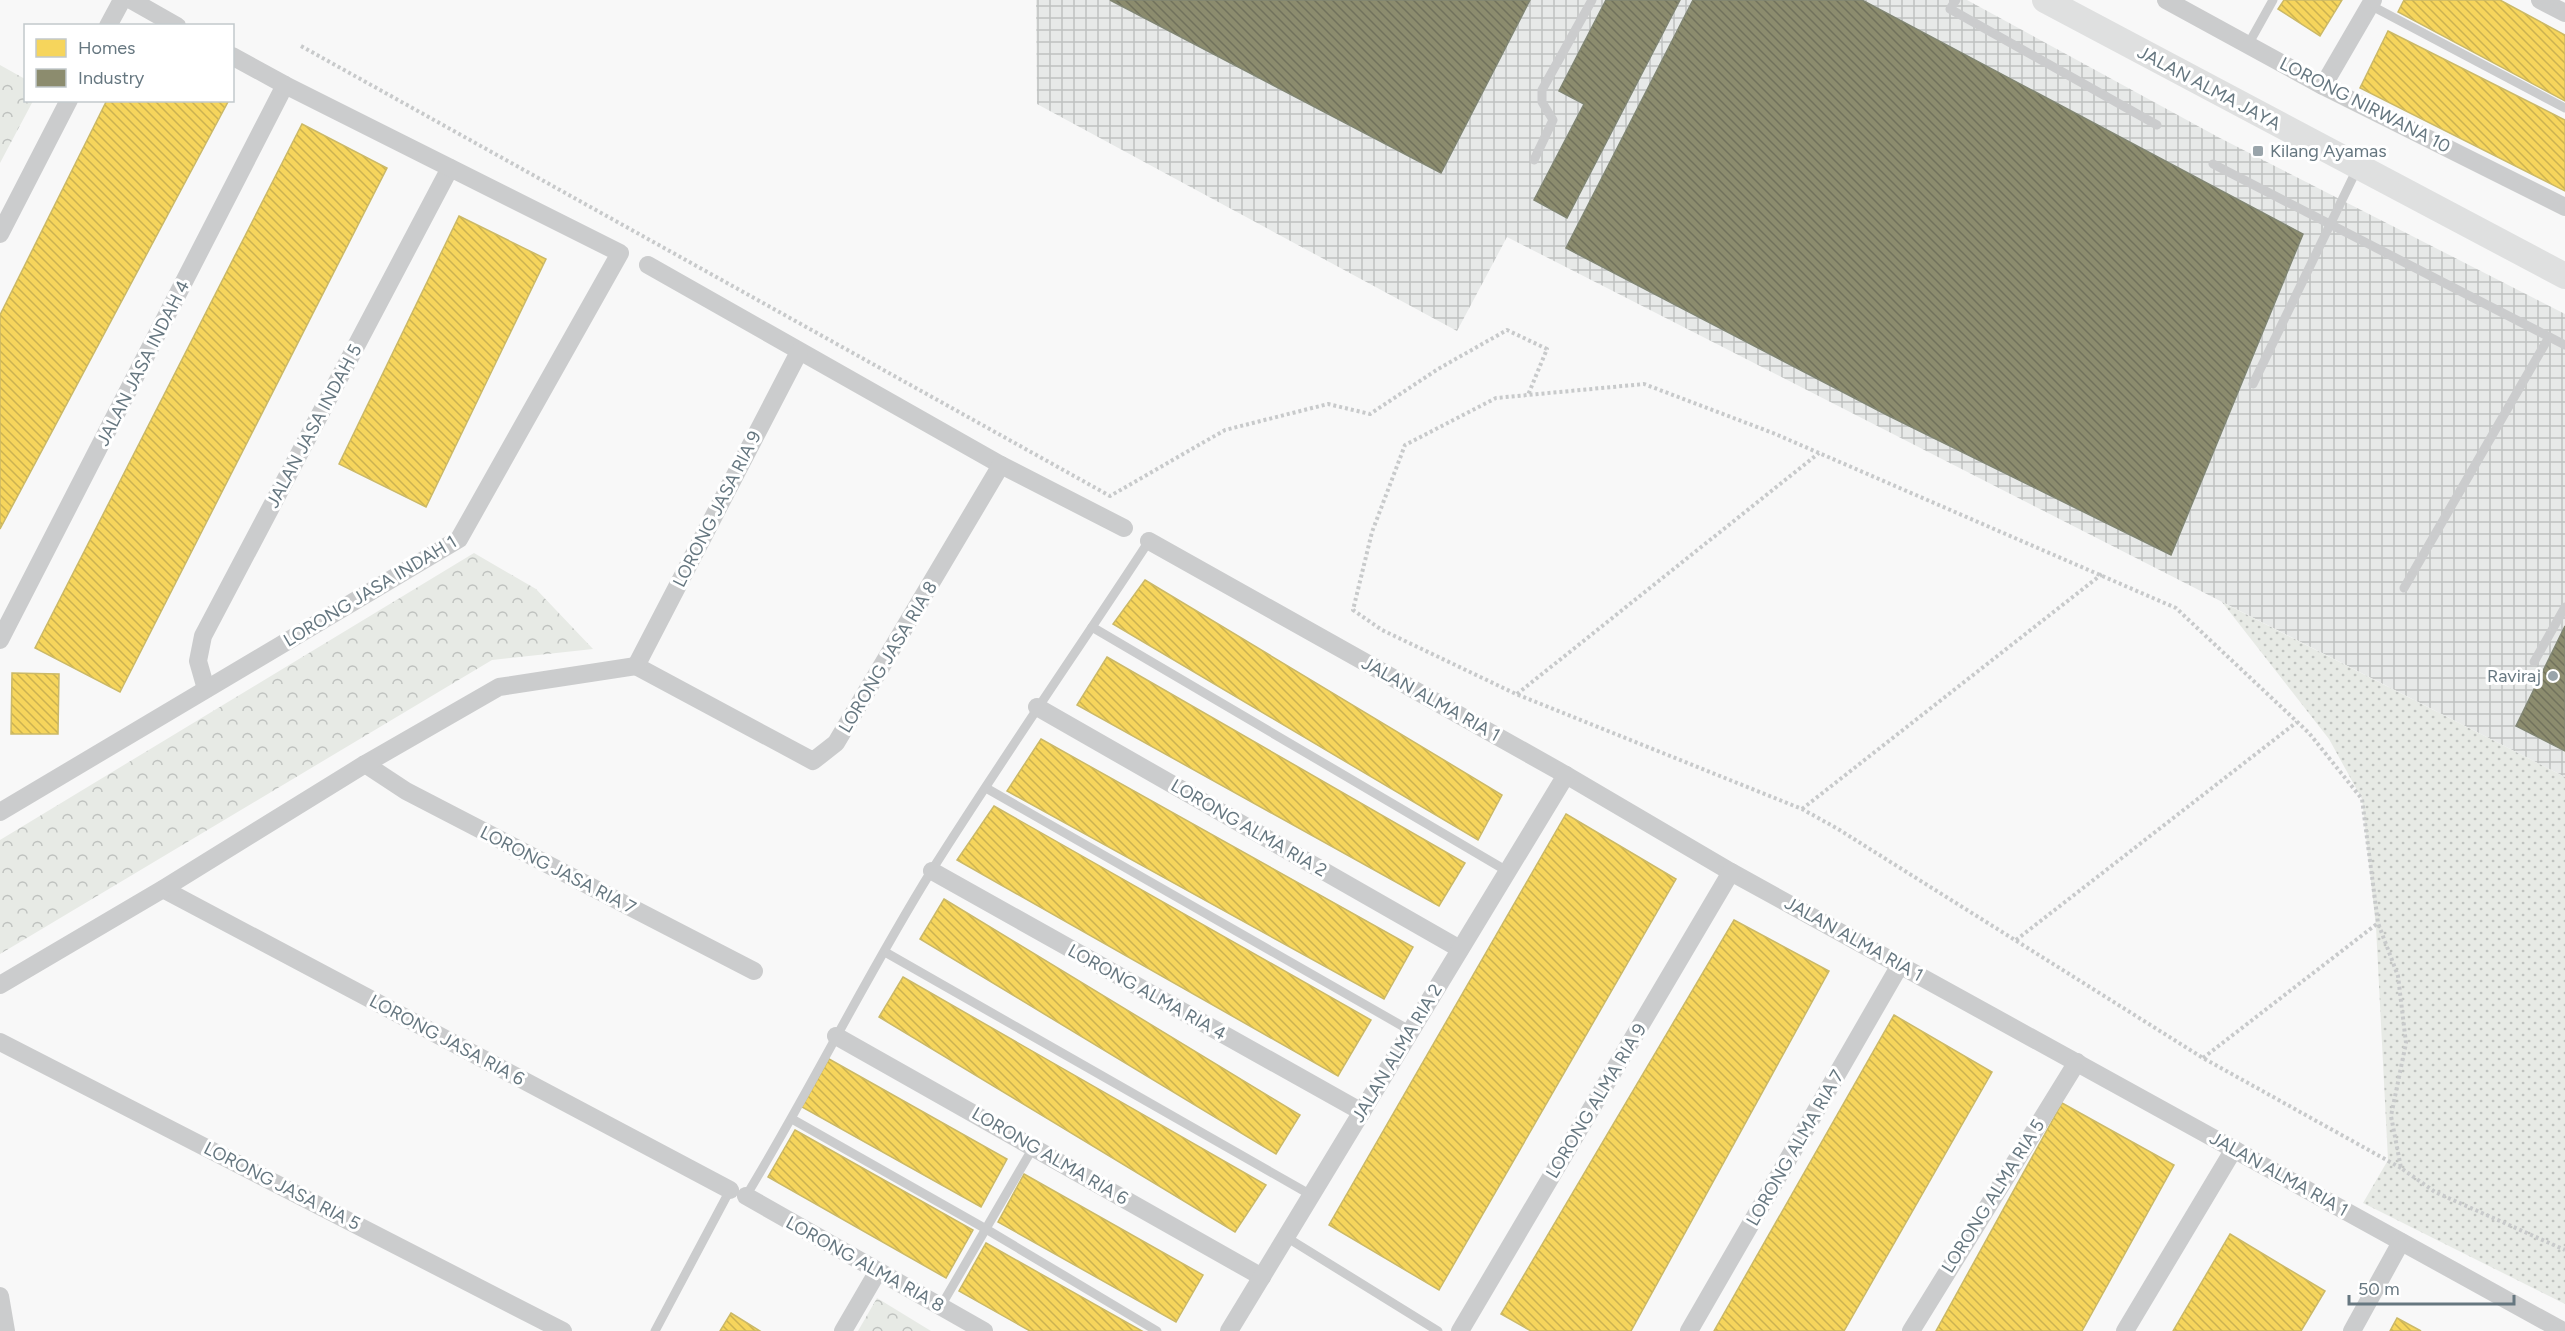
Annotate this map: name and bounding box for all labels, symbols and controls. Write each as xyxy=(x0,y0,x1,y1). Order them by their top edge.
legend xyxy=(24,24,234,102)
text: Homes xyxy=(78,37,136,59)
street label: JALAN ALMA JAYA xyxy=(2134,41,2284,135)
street label: LORONG NIRWANA 10 xyxy=(2276,52,2454,158)
text: Industry xyxy=(78,67,145,89)
place label: Kilang Ayamas xyxy=(2270,140,2387,162)
marker: Kilang Ayamas xyxy=(2251,144,2265,158)
street label: JALAN JASA INDAH 4 xyxy=(92,276,194,450)
street label: JALAN JASA INDAH 5 xyxy=(262,340,366,512)
street label: LORONG JASA RIA 9 xyxy=(668,427,766,591)
street label: LORONG JASA INDAH 1 xyxy=(279,531,461,651)
street label: LORONG JASA RIA 8 xyxy=(834,577,942,737)
street label: JALAN ALMA RIA 1 xyxy=(1358,652,1504,746)
place label: Raviraj xyxy=(2487,665,2541,687)
marker: Raviraj xyxy=(2546,669,2560,683)
street label: LORONG ALMA RIA 2 xyxy=(1167,774,1331,882)
street label: LORONG JASA RIA 7 xyxy=(476,821,640,919)
street label: JALAN ALMA RIA 1 xyxy=(1781,892,1927,986)
street label: LORONG ALMA RIA 4 xyxy=(1064,939,1230,1045)
street label: JALAN ALMA RIA 2 xyxy=(1347,980,1447,1126)
street label: LORONG JASA RIA 6 xyxy=(366,990,528,1090)
street label: LORONG ALMA RIA 9 xyxy=(1541,1020,1651,1182)
street label: LORONG ALMA RIA 7 xyxy=(1741,1066,1849,1230)
street label: LORONG ALMA RIA 6 xyxy=(968,1102,1132,1210)
street label: LORONG ALMA RIA 5 xyxy=(1937,1115,2049,1277)
street label: JALAN ALMA RIA 1 xyxy=(2206,1127,2352,1221)
street label: LORONG JASA RIA 5 xyxy=(200,1137,364,1235)
street label: LORONG ALMA RIA 8 xyxy=(782,1211,948,1317)
scale bar xyxy=(2349,1268,2514,1306)
text: 50 m xyxy=(2358,1278,2400,1300)

